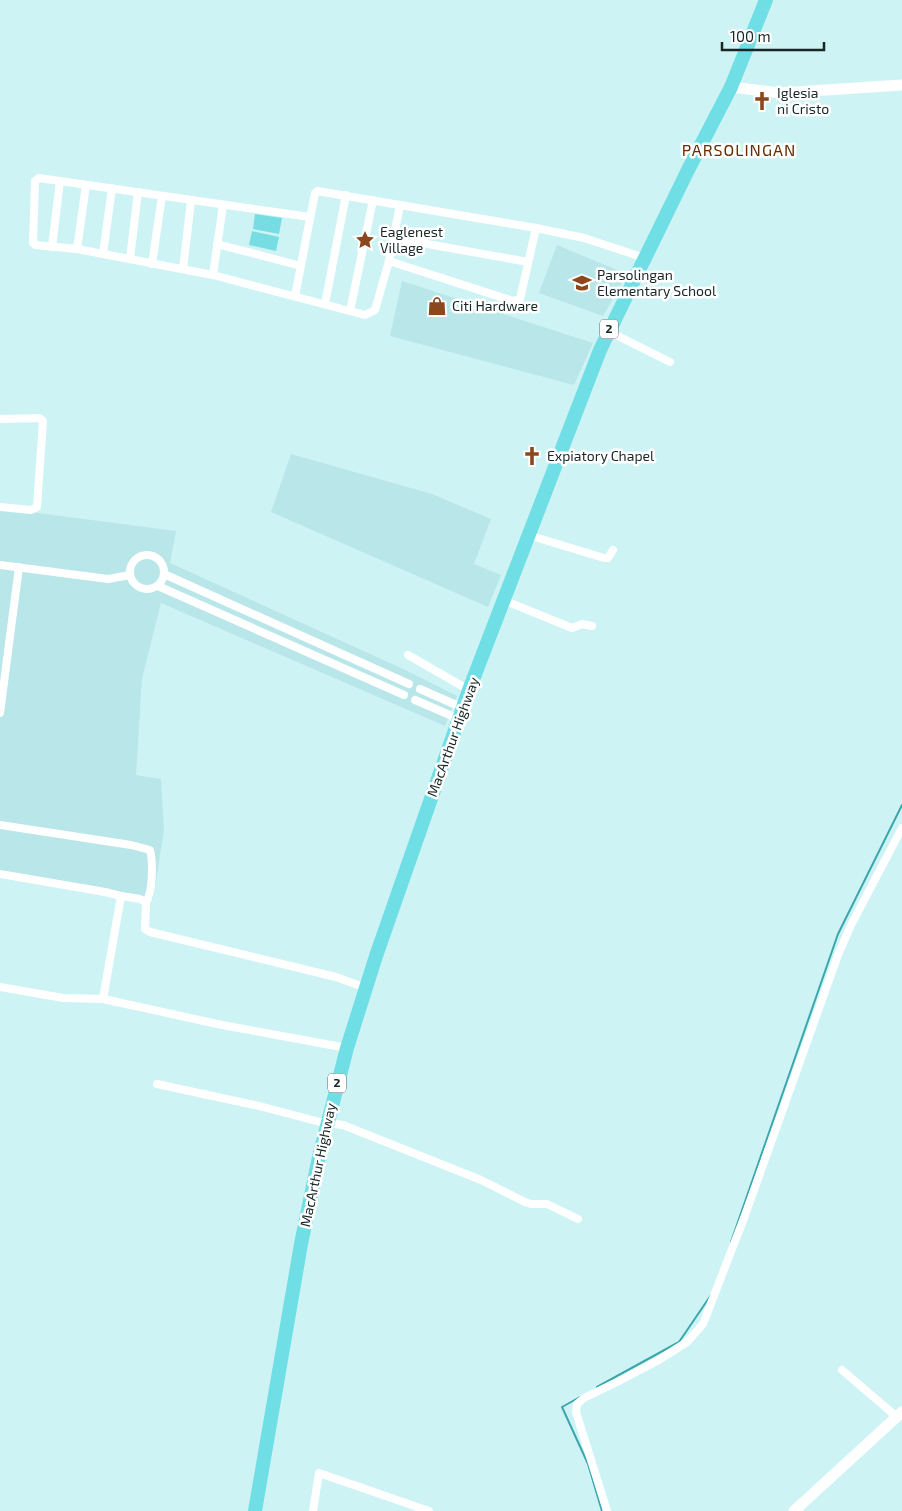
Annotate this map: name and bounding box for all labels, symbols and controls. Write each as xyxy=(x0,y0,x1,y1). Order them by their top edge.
scale bar xyxy=(722,20,824,52)
text: 100 m xyxy=(730,27,771,45)
place label: Iglesia ni Cristo xyxy=(777,84,829,117)
church icon: Iglesia ni Cristo xyxy=(751,90,773,112)
district label: PARSOLINGAN xyxy=(682,140,796,159)
place label: Eaglenest Village xyxy=(380,223,443,256)
place icon: Eaglenest Village xyxy=(354,229,376,251)
place label: Parsolingan Elementary School xyxy=(597,266,717,299)
school or university icon: Parsolingan Elementary School xyxy=(571,272,593,294)
shop icon: Citi Hardware xyxy=(426,295,448,317)
place label: Citi Hardware xyxy=(452,297,538,314)
road number: 2 xyxy=(600,320,618,338)
church icon: Expiatory Chapel xyxy=(521,445,543,467)
place label: Expiatory Chapel xyxy=(547,447,655,464)
street label: MacArthur Highway xyxy=(423,674,482,799)
road number: 2 xyxy=(328,1074,346,1092)
street label: MacArthur Highway xyxy=(296,1101,339,1228)

